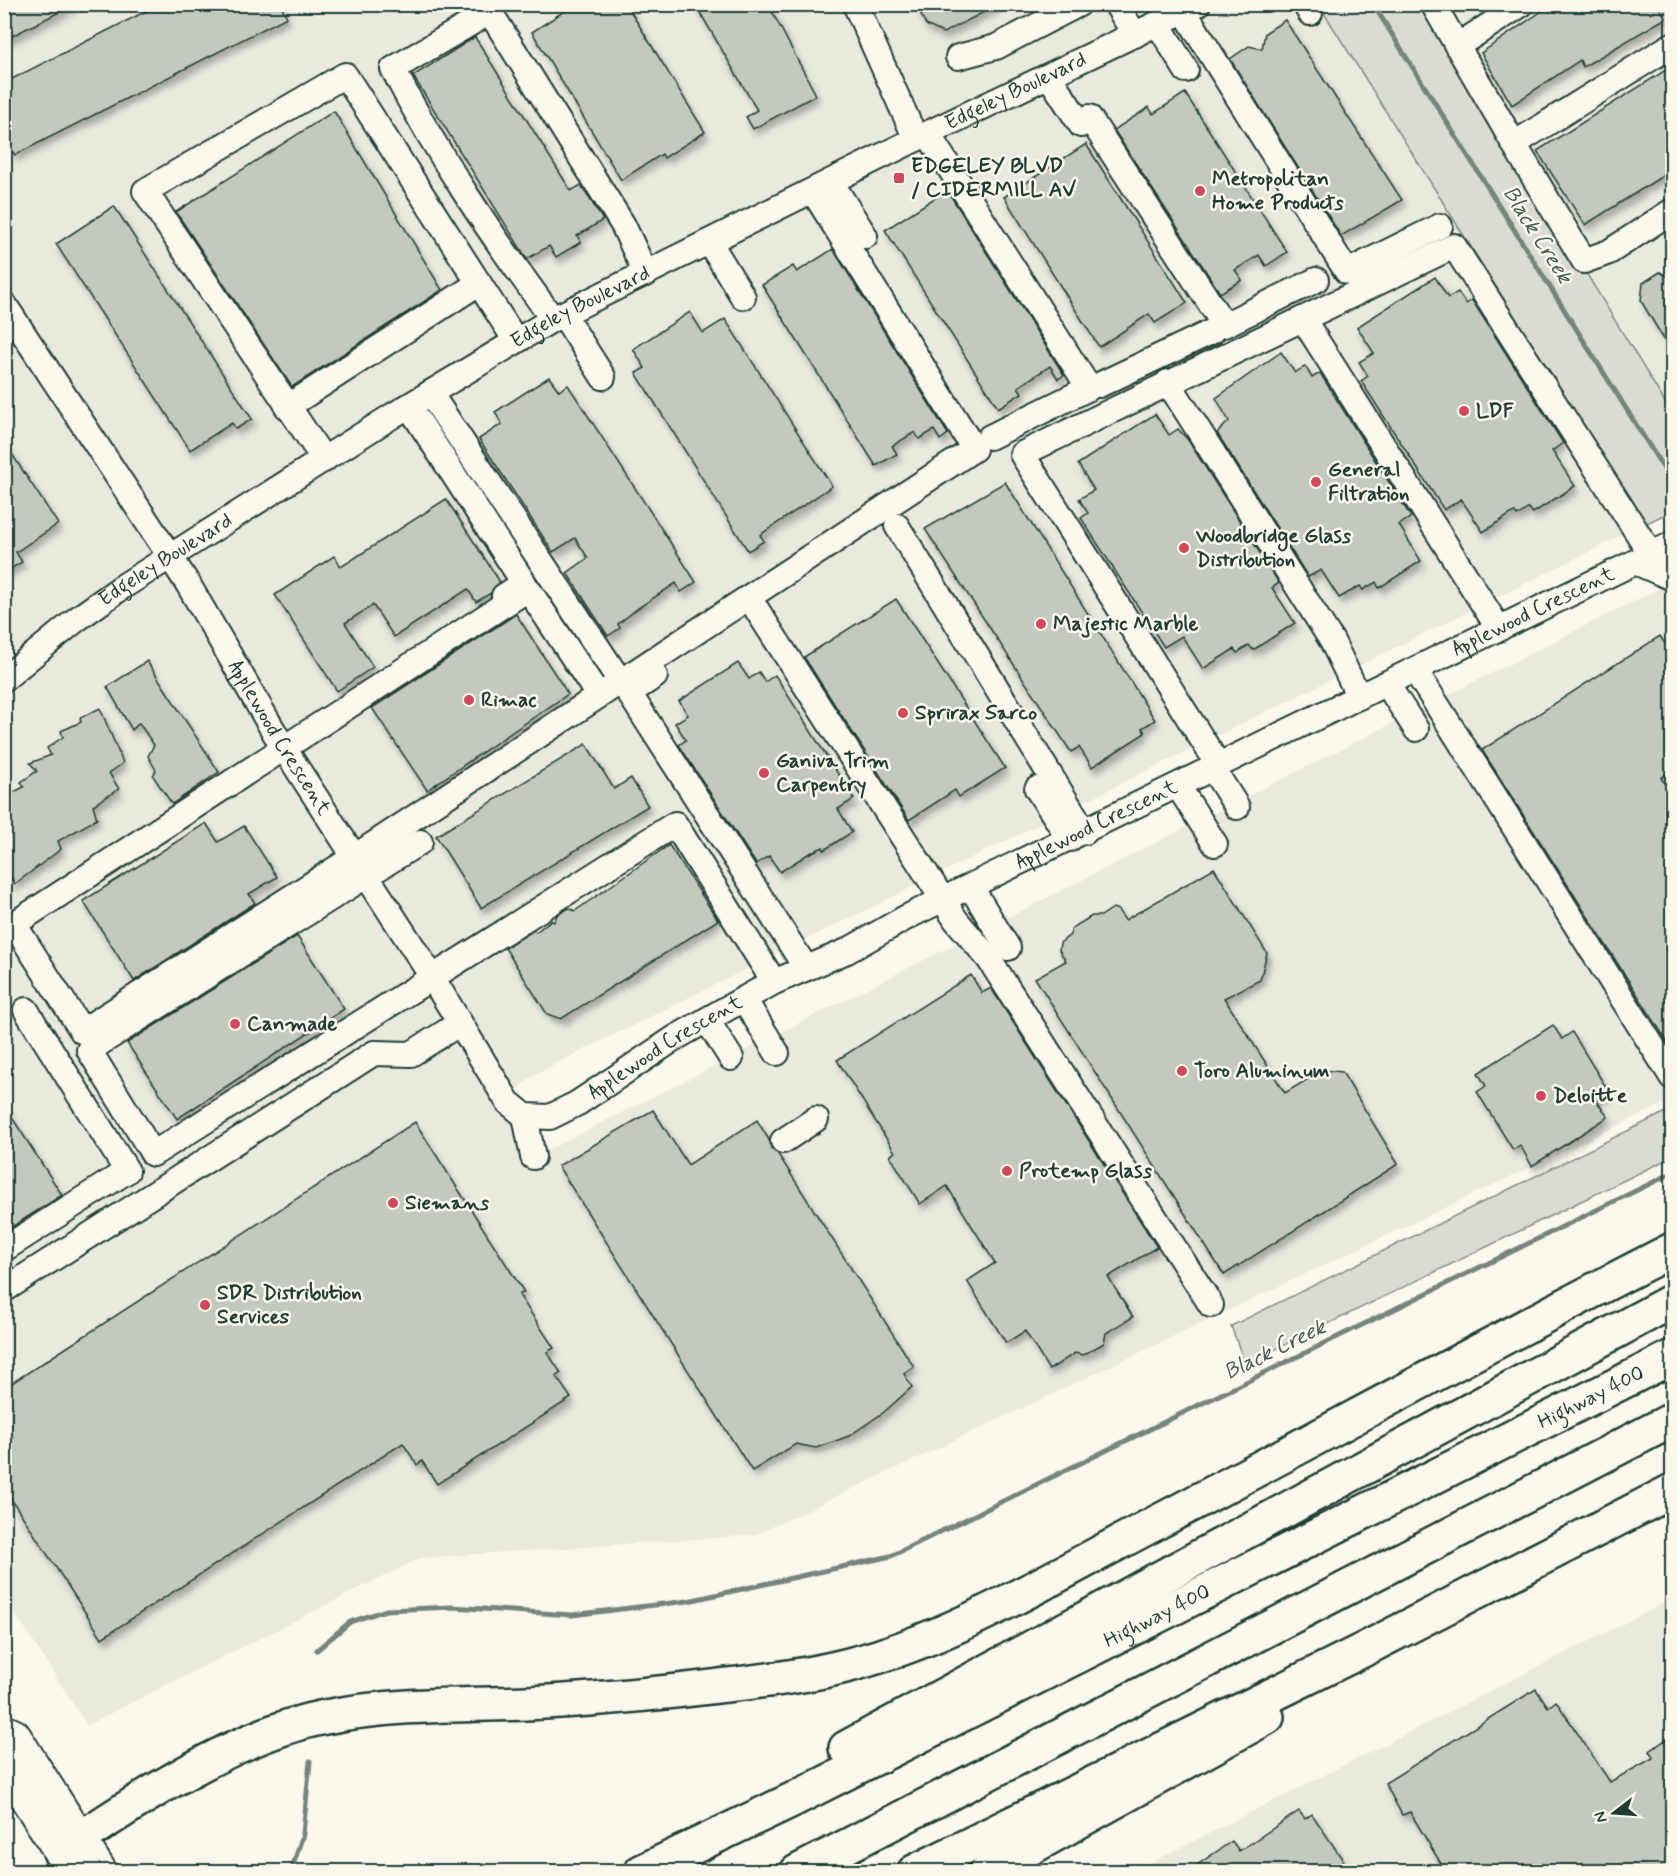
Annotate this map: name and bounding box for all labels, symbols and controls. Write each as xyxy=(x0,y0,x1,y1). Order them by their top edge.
street label: Edgeley Boulevard xyxy=(940,45,1091,137)
place label: EDGELEY BLVD / CIDERMILL AV xyxy=(911,152,1076,204)
place label: Metropolitan Home Products xyxy=(1212,165,1344,217)
marker: EDGELEY BLVD / CIDERMILL AV xyxy=(892,171,906,185)
water label: Black Creek xyxy=(1496,181,1579,291)
marker: Metropolitan Home Products xyxy=(1193,184,1207,198)
street label: Edgeley Boulevard xyxy=(505,259,655,355)
place label: LDF xyxy=(1476,397,1515,425)
marker: LDF xyxy=(1457,404,1471,418)
place label: General Filtration xyxy=(1328,456,1410,508)
marker: General Filtration xyxy=(1309,475,1323,489)
street label: Edgeley Boulevard xyxy=(93,507,238,613)
place label: Woodbridge Glass Distribution xyxy=(1195,522,1352,574)
marker: Woodbridge Glass Distribution xyxy=(1177,541,1191,555)
street label: Applewood Crescent xyxy=(1448,560,1620,664)
place label: Majestic Marble xyxy=(1053,610,1198,638)
marker: Majestic Marble xyxy=(1034,617,1048,631)
street label: Applewood Crescent xyxy=(221,655,338,821)
place label: Rimac xyxy=(481,686,537,714)
marker: Rimac xyxy=(462,693,476,707)
place label: Sprirax Sarco xyxy=(915,699,1037,727)
marker: Sprirax Sarco xyxy=(896,706,910,720)
place label: Ganiva Trim Carpentry xyxy=(776,747,889,799)
marker: Ganiva Trim Carpentry xyxy=(757,766,771,780)
street label: Applewood Crescent xyxy=(1011,773,1183,877)
street label: Applewood Crescent xyxy=(583,988,748,1107)
place label: Canmade xyxy=(247,1010,337,1038)
marker: Canmade xyxy=(228,1017,242,1031)
place label: Toro Aluminum xyxy=(1194,1057,1330,1085)
marker: Toro Aluminum xyxy=(1175,1064,1189,1078)
place label: Deloitte xyxy=(1553,1082,1628,1110)
marker: Deloitte xyxy=(1534,1089,1548,1103)
place label: Protemp Glass xyxy=(1019,1157,1153,1185)
marker: Protemp Glass xyxy=(1000,1164,1014,1178)
place label: Siemans xyxy=(405,1189,490,1217)
marker: Siemans xyxy=(386,1196,400,1210)
place label: SDR Distribution Services xyxy=(217,1279,362,1331)
marker: SDR Distribution Services xyxy=(198,1298,212,1312)
water label: Black Creek xyxy=(1219,1312,1332,1387)
street label: Highway 400 xyxy=(1533,1359,1649,1436)
street label: Highway 400 xyxy=(1099,1578,1215,1655)
north arrow xyxy=(1584,1783,1644,1843)
text: N xyxy=(1589,1809,1613,1825)

